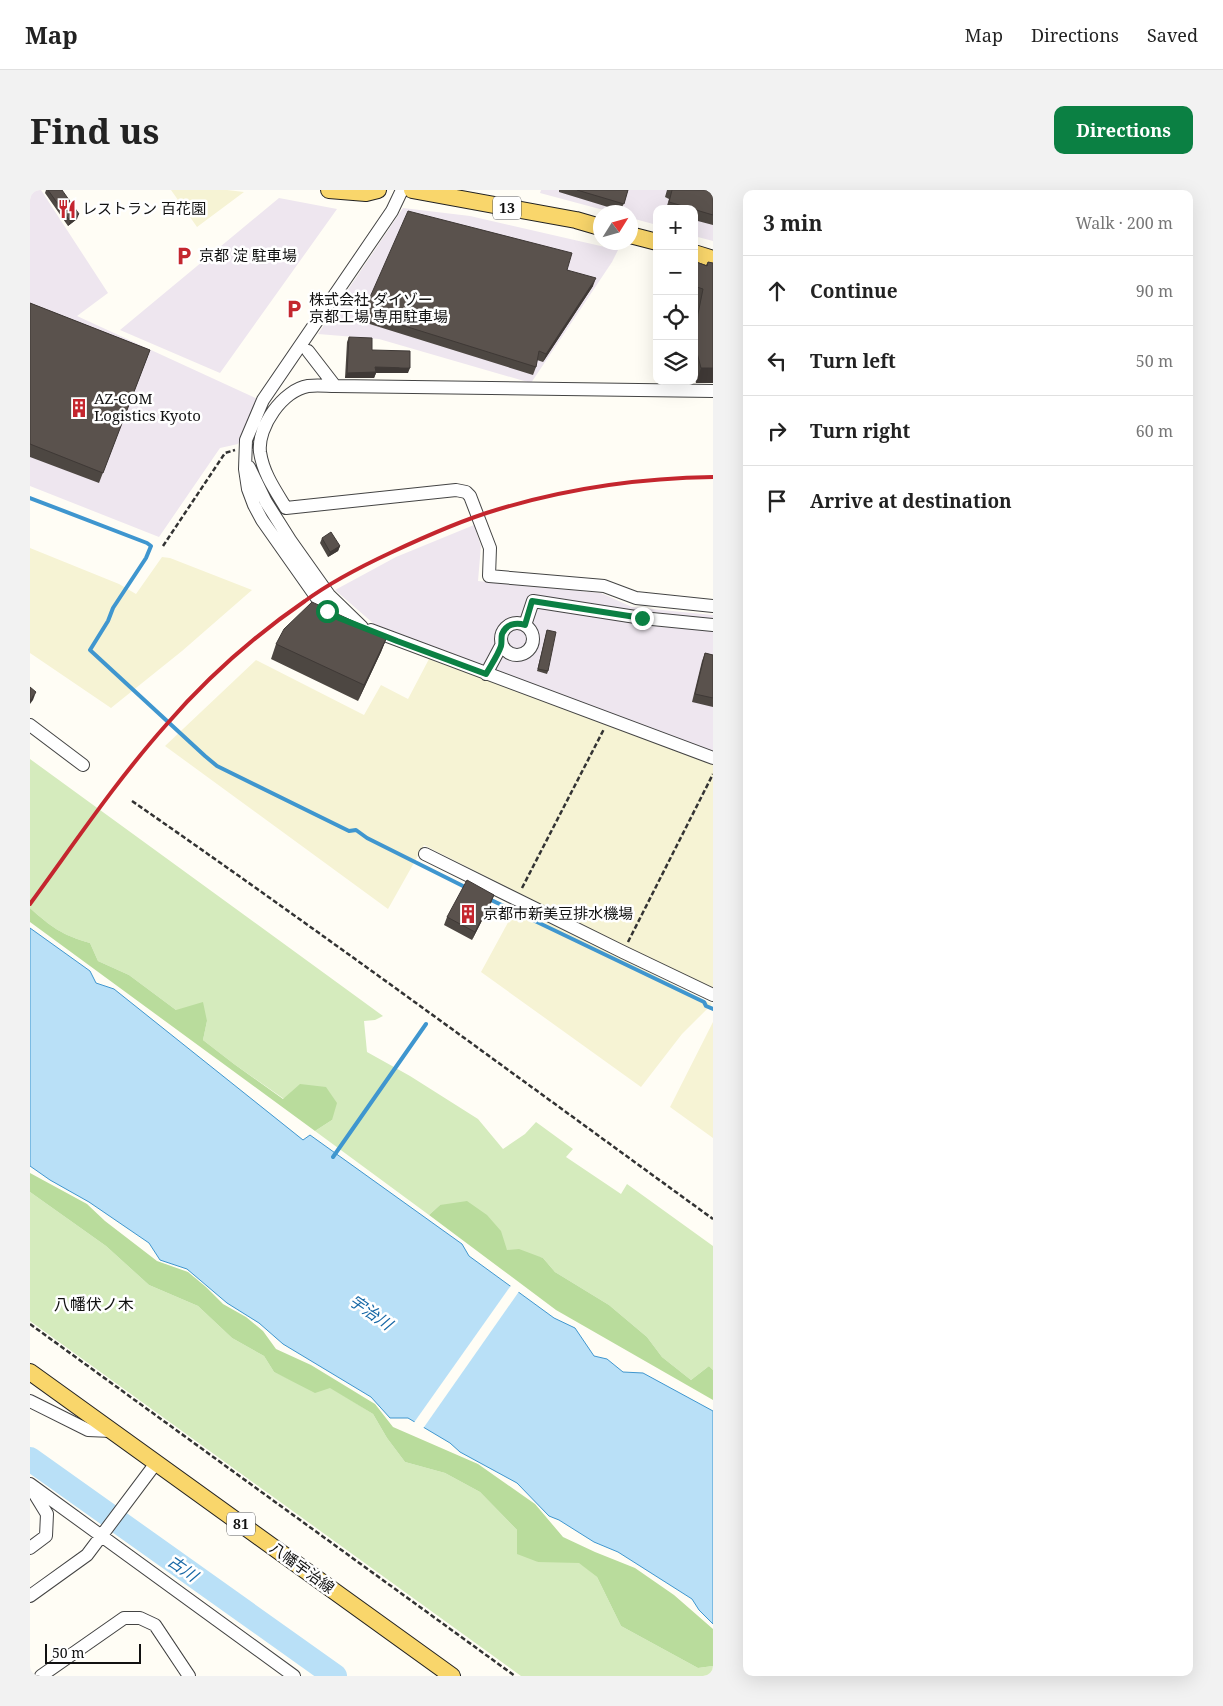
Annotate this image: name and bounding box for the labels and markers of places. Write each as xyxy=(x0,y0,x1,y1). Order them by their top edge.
restaurant icon: レストラン 百花園 xyxy=(56,198,78,220)
place label: レストラン 百花園 xyxy=(82,198,206,218)
parking icon: 京都 淀 駐車場 xyxy=(173,245,195,267)
place label: 京都 淀 駐車場 xyxy=(199,245,297,265)
place label: 株式会社 ダイゾー 京都工場 専用駐車場 xyxy=(309,289,448,326)
parking icon: 株式会社 ダイゾー 京都工場 専用駐車場 xyxy=(283,298,305,320)
place label: AZ-COM Logistics Kyoto xyxy=(94,388,201,425)
building icon: AZ-COM Logistics Kyoto xyxy=(68,397,90,419)
building icon: 京都市新美豆排水機場 xyxy=(457,903,479,925)
place label: 京都市新美豆排水機場 xyxy=(483,903,633,923)

